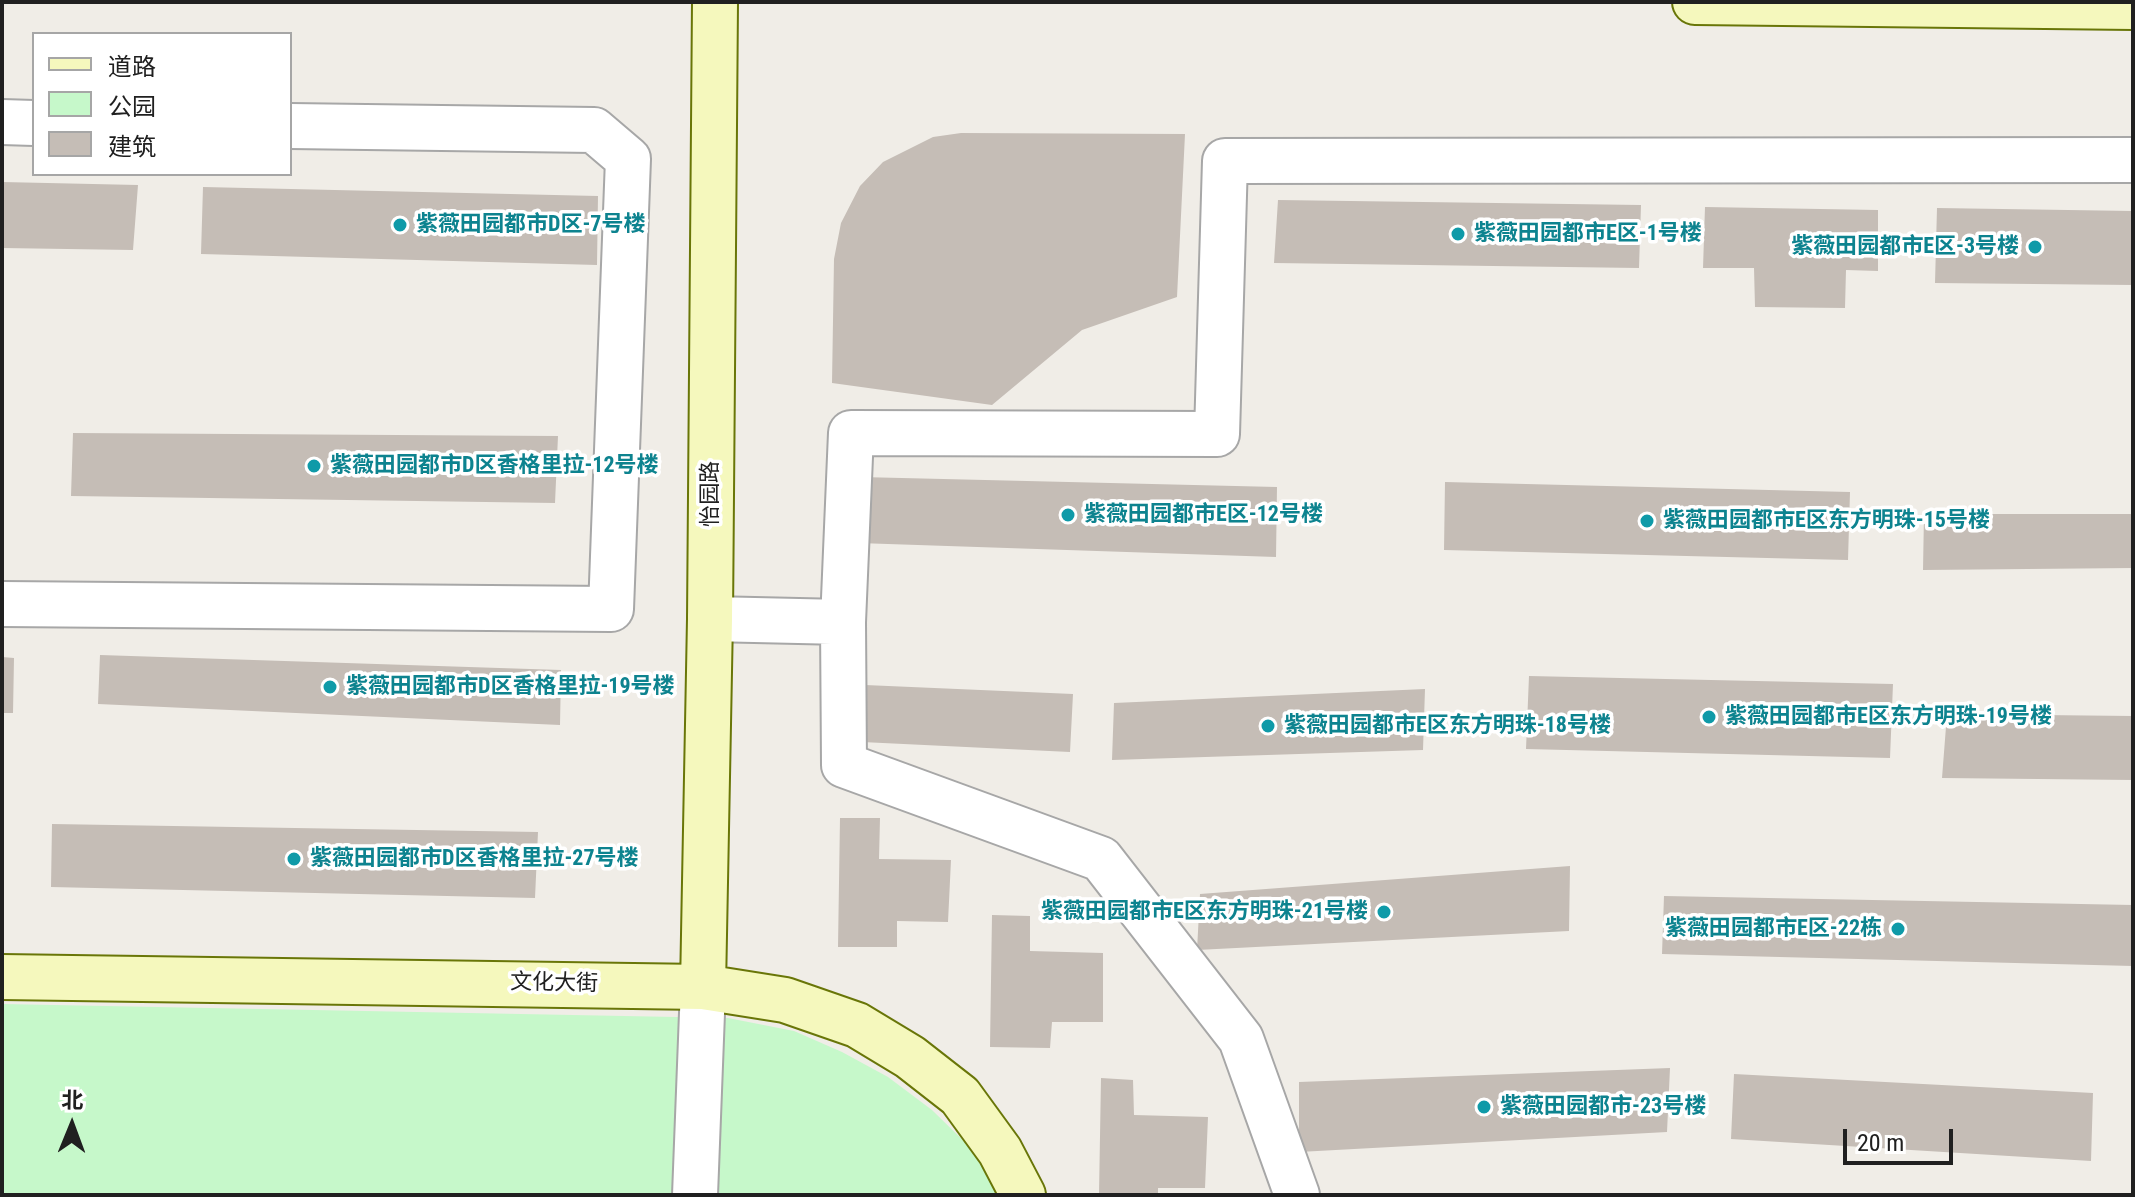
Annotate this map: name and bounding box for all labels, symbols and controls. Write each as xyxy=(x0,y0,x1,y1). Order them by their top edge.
legend xyxy=(32,32,292,176)
text: 道路 xyxy=(108,53,156,81)
text: 公园 xyxy=(108,93,156,121)
text: 建筑 xyxy=(108,133,156,161)
place label: 紫薇田园都市D区-7号楼 xyxy=(416,212,645,238)
marker: 紫薇田园都市D区-7号楼 xyxy=(391,216,409,234)
place label: 紫薇田园都市E区-1号楼 xyxy=(1474,221,1702,247)
marker: 紫薇田园都市E区-1号楼 xyxy=(1449,225,1467,243)
place label: 紫薇田园都市E区-3号楼 xyxy=(1791,234,2019,260)
marker: 紫薇田园都市E区-3号楼 xyxy=(2026,238,2044,256)
place label: 紫薇田园都市D区香格里拉-12号楼 xyxy=(330,453,659,479)
marker: 紫薇田园都市D区香格里拉-12号楼 xyxy=(305,457,323,475)
street label: 怡园路 xyxy=(698,461,724,527)
place label: 紫薇田园都市E区-12号楼 xyxy=(1084,502,1323,528)
marker: 紫薇田园都市E区-12号楼 xyxy=(1059,506,1077,524)
place label: 紫薇田园都市E区东方明珠-15号楼 xyxy=(1663,508,1990,534)
marker: 紫薇田园都市E区东方明珠-15号楼 xyxy=(1638,512,1656,530)
place label: 紫薇田园都市D区香格里拉-19号楼 xyxy=(346,674,675,700)
marker: 紫薇田园都市D区香格里拉-19号楼 xyxy=(321,678,339,696)
place label: 紫薇田园都市E区东方明珠-19号楼 xyxy=(1725,704,2052,730)
marker: 紫薇田园都市E区东方明珠-19号楼 xyxy=(1700,708,1718,726)
place label: 紫薇田园都市E区东方明珠-18号楼 xyxy=(1284,713,1611,739)
marker: 紫薇田园都市E区东方明珠-18号楼 xyxy=(1259,717,1277,735)
place label: 紫薇田园都市D区香格里拉-27号楼 xyxy=(310,846,639,872)
marker: 紫薇田园都市D区香格里拉-27号楼 xyxy=(285,850,303,868)
place label: 紫薇田园都市E区东方明珠-21号楼 xyxy=(1041,899,1368,925)
marker: 紫薇田园都市E区东方明珠-21号楼 xyxy=(1375,903,1393,921)
place label: 紫薇田园都市E区-22栋 xyxy=(1665,916,1882,942)
marker: 紫薇田园都市E区-22栋 xyxy=(1889,920,1907,938)
street label: 文化大街 xyxy=(510,970,598,998)
north arrow xyxy=(32,1085,112,1165)
text: 北 xyxy=(61,1088,84,1113)
place label: 紫薇田园都市-23号楼 xyxy=(1500,1094,1706,1120)
marker: 紫薇田园都市-23号楼 xyxy=(1475,1098,1493,1116)
scale bar xyxy=(1847,1113,1957,1163)
text: 20 m xyxy=(1857,1129,1904,1157)

